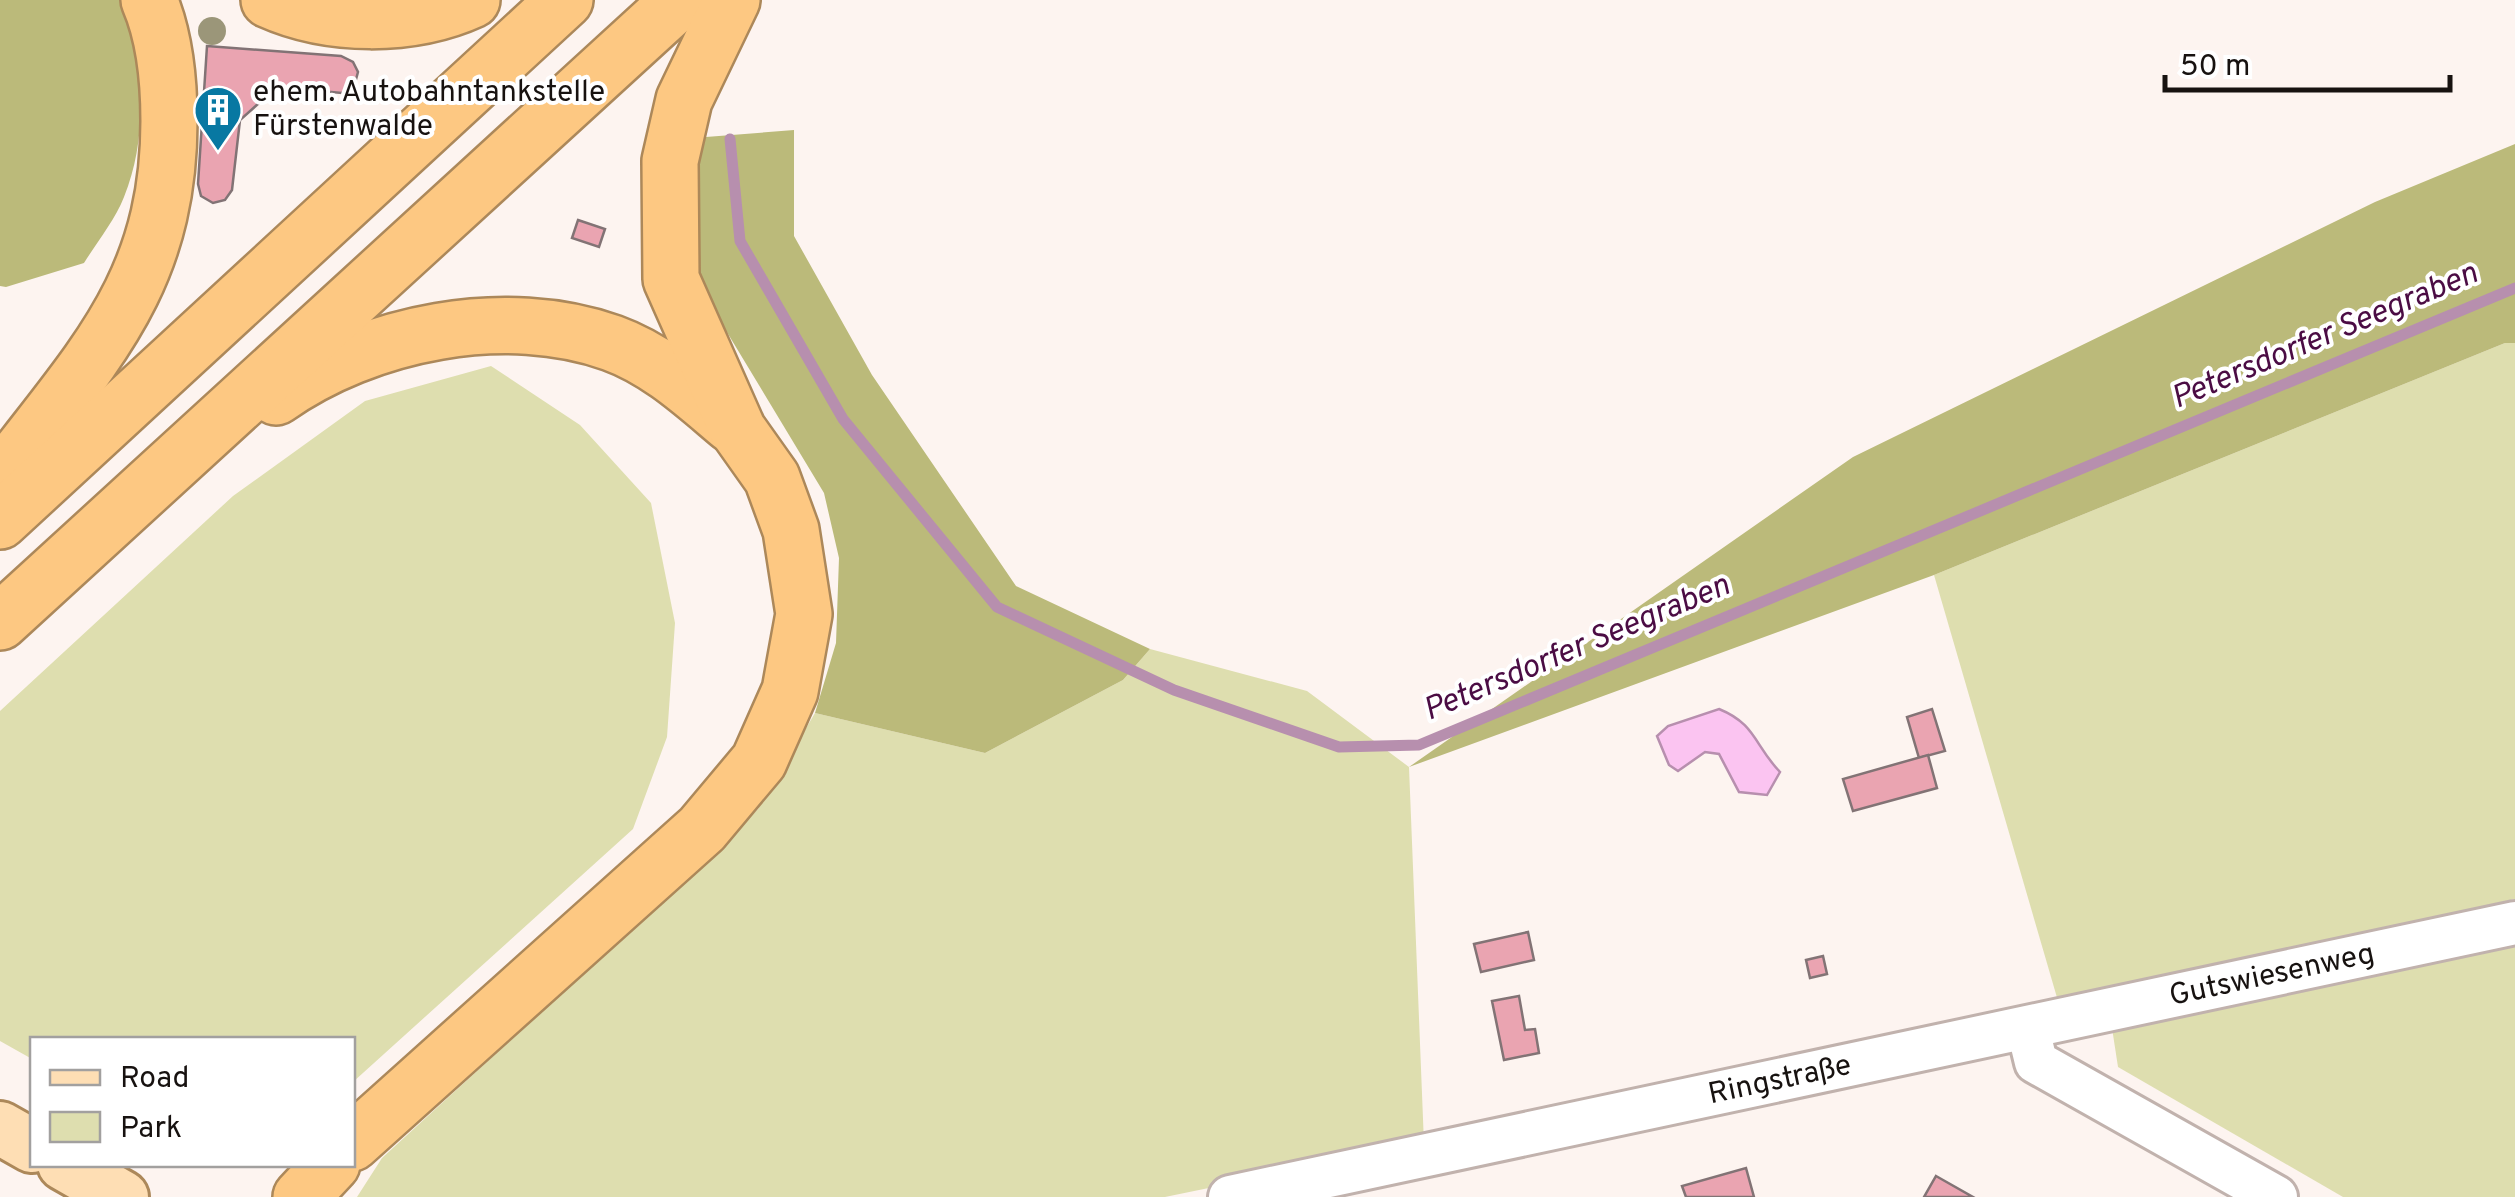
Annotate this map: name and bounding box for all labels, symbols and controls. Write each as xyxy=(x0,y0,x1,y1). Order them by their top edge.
scale bar xyxy=(2165,30,2450,92)
text: 50 m xyxy=(2180,49,2250,86)
place label: ehem. Autobahntankstelle Fürstenwalde xyxy=(253,75,605,146)
building icon: ehem. Autobahntankstelle Fürstenwalde xyxy=(192,84,244,152)
water label: Petersdorfer Seegraben xyxy=(2166,254,2485,420)
water label: Petersdorfer Seegraben xyxy=(1418,566,1737,732)
street label: Gutswiesenweg xyxy=(2166,936,2378,1016)
legend xyxy=(30,1037,355,1167)
street label: Ringstraße xyxy=(1705,1048,1855,1114)
text: Road xyxy=(120,1061,189,1098)
text: Park xyxy=(120,1111,182,1148)

